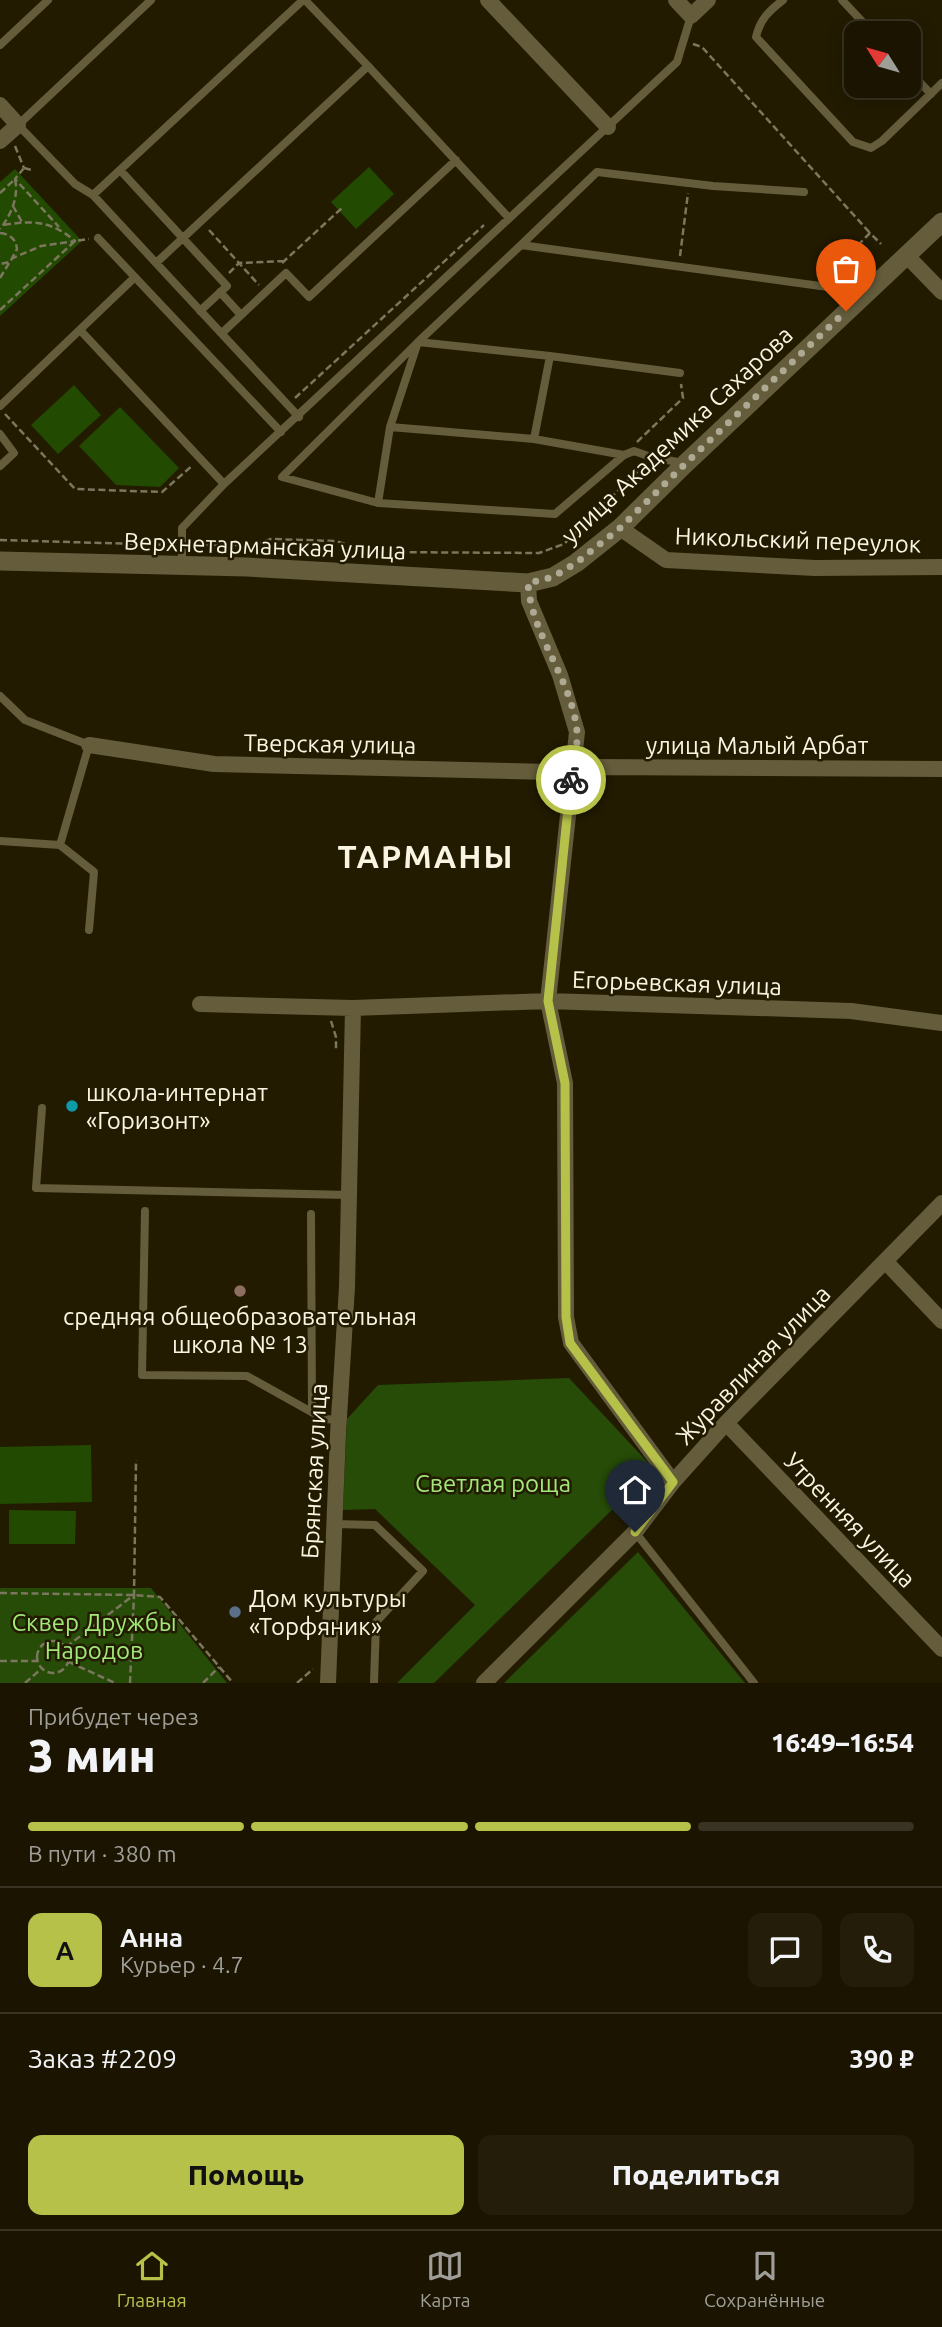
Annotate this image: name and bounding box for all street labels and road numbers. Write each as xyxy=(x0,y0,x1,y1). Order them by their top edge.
street label: улица Академика Сахарова xyxy=(556,321,798,549)
street label: Никольский переулок xyxy=(674,522,922,558)
street label: Верхнетарманская улица xyxy=(123,528,407,564)
street label: Тверская улица xyxy=(244,729,416,759)
street label: улица Малый Арбат xyxy=(646,732,869,759)
street label: Егорьевская улица xyxy=(572,966,782,1000)
street label: Журавлиная улица xyxy=(670,1280,836,1450)
street label: Брянская улица xyxy=(296,1383,332,1559)
street label: Утренняя улица xyxy=(779,1447,921,1593)

